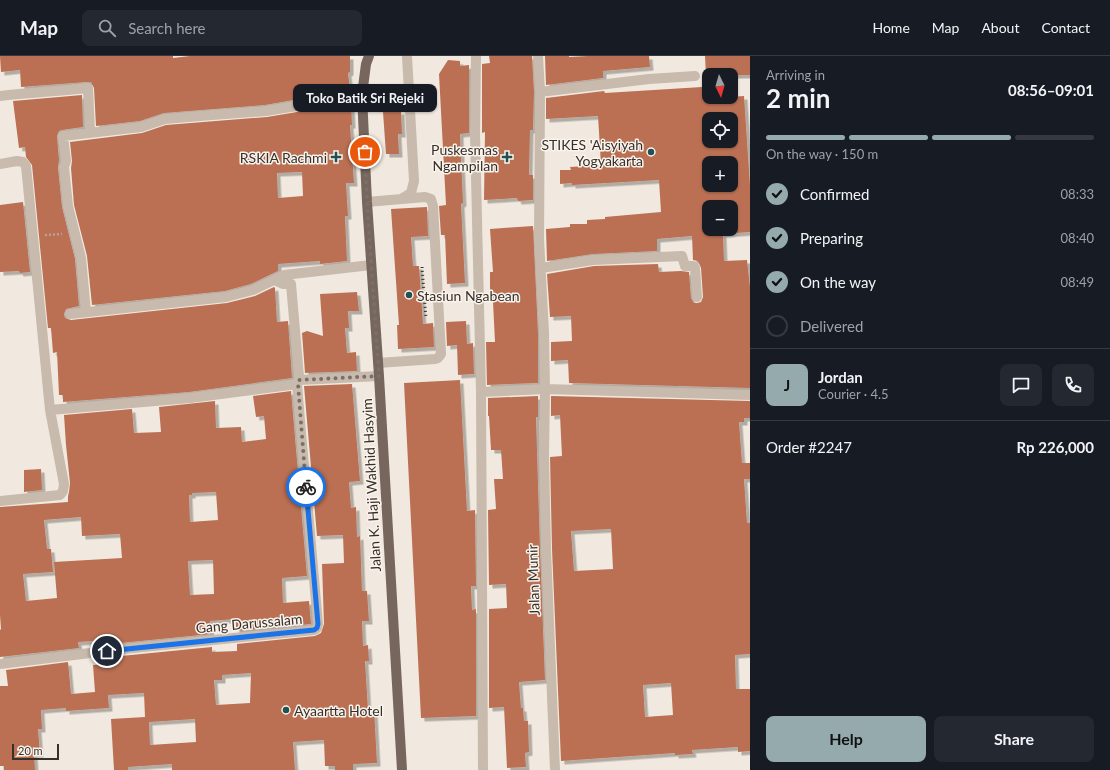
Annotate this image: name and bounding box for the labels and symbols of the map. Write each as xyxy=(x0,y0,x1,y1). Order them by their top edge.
north arrow xyxy=(702,68,738,104)
callout: Toko Batik Sri Rejeki xyxy=(293,84,437,112)
pin xyxy=(348,135,382,169)
place label: STIKES 'Aisyiyah Yogyakarta xyxy=(541,136,643,169)
place label: Puskesmas Ngampilan xyxy=(431,141,498,174)
marker: STIKES 'Aisyiyah Yogyakarta xyxy=(646,147,656,157)
place label: RSKIA Rachmi xyxy=(240,149,327,166)
marker: RSKIA Rachmi xyxy=(330,151,342,163)
marker: Puskesmas Ngampilan xyxy=(501,151,513,163)
place label: Stasiun Ngabean xyxy=(417,287,520,304)
marker: Stasiun Ngabean xyxy=(404,290,414,300)
street label: Jalan K. Haji Wakhid Hasyim xyxy=(358,398,384,572)
courier xyxy=(286,467,326,507)
street label: Jalan Munir xyxy=(523,544,543,616)
street label: Gang Darussalam xyxy=(195,610,303,636)
pin xyxy=(90,634,124,668)
place label: Ayaartta Hotel xyxy=(294,702,383,719)
marker: Ayaartta Hotel xyxy=(281,705,291,715)
scale bar xyxy=(12,742,59,761)

